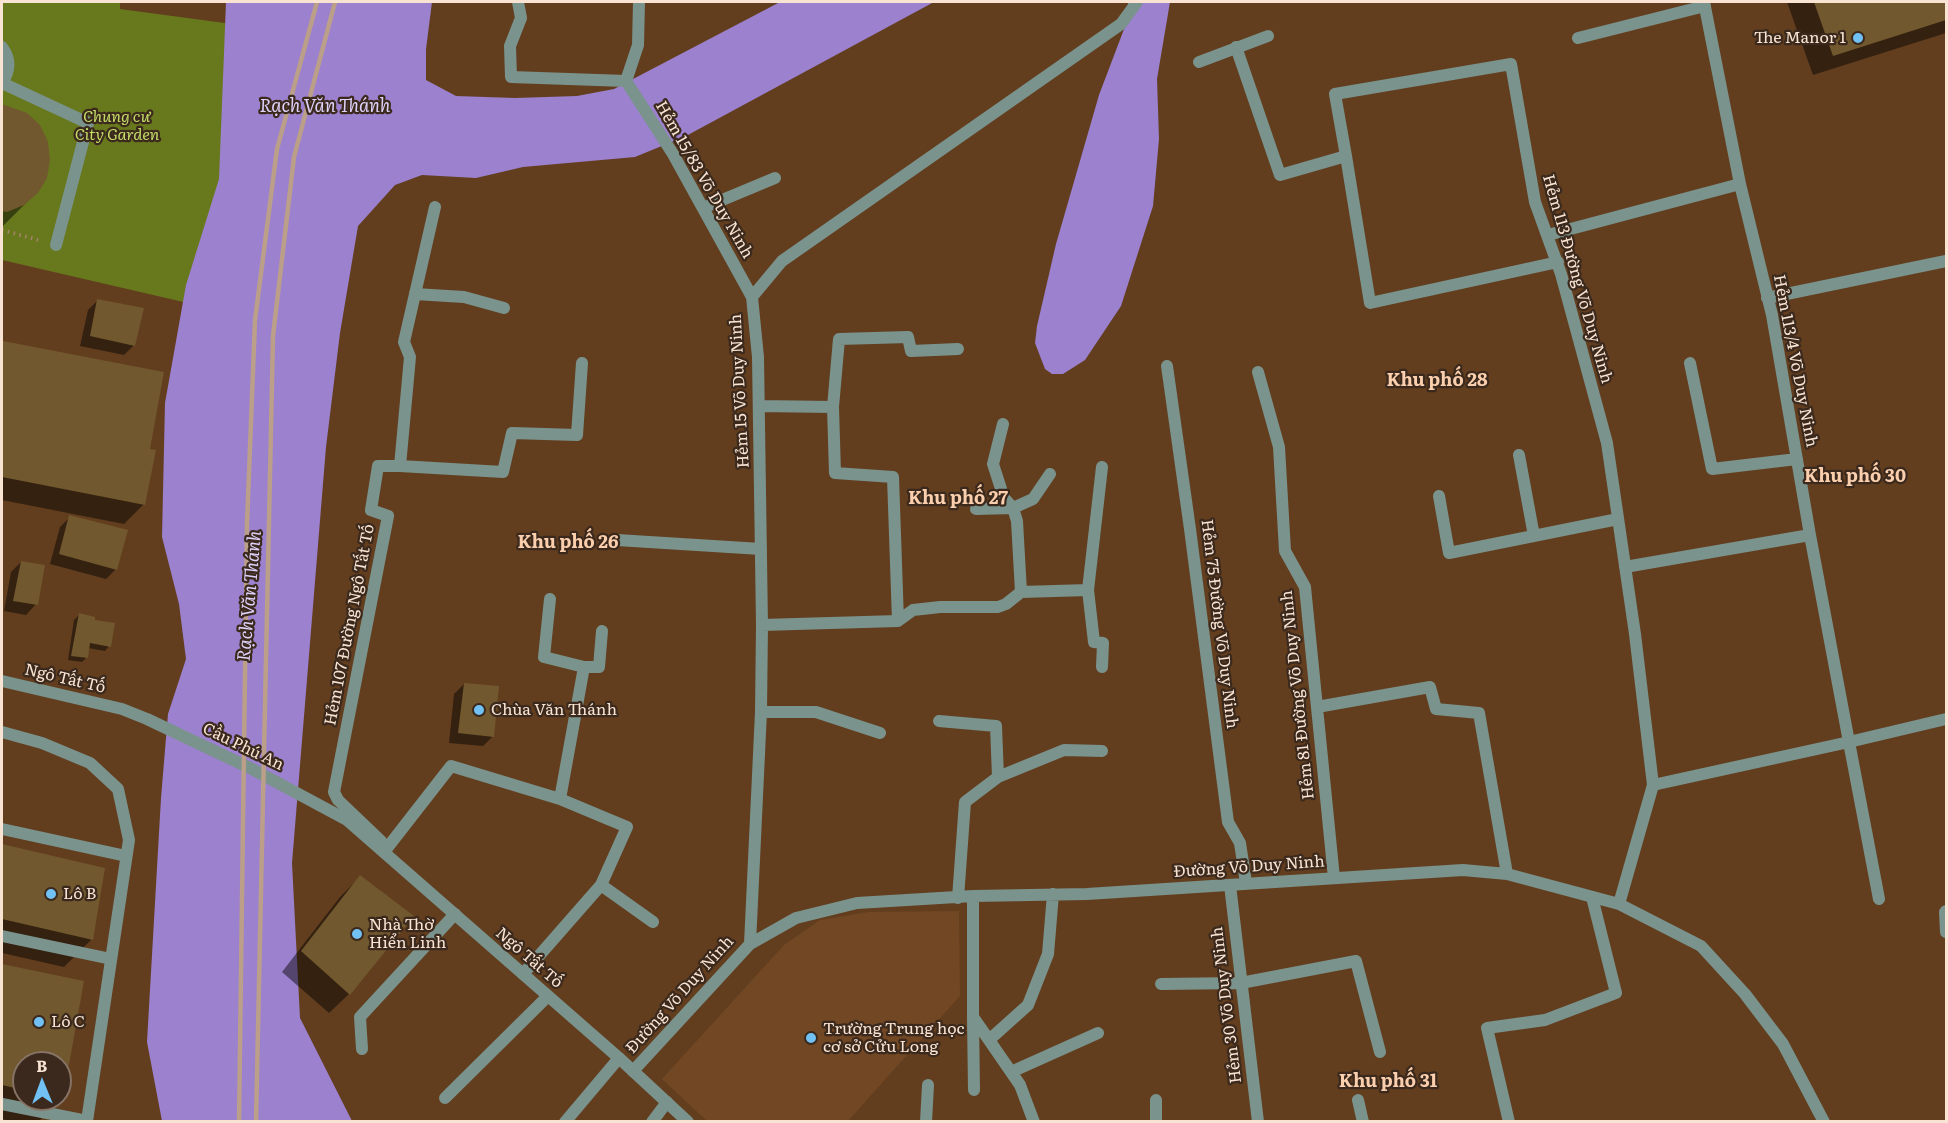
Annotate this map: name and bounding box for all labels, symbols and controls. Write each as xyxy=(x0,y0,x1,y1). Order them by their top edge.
place label: The Manor 1 xyxy=(1754,28,1846,48)
marker: The Manor 1 xyxy=(1851,31,1865,45)
water label: Rạch Văn Thánh xyxy=(260,96,390,118)
street label: Hẻm 15/83 Võ Duy Ninh xyxy=(651,98,757,262)
park label: Chung cư City Garden xyxy=(75,107,159,145)
street label: Hẻm 113 Đường Võ Duy Ninh xyxy=(1538,172,1616,386)
street label: Hẻm 113/4 Võ Duy Ninh xyxy=(1769,273,1821,449)
street label: Hẻm 15 Võ Duy Ninh xyxy=(726,313,754,469)
district label: Khu phố 28 xyxy=(1386,370,1488,392)
district label: Khu phố 30 xyxy=(1804,466,1906,488)
district label: Khu phố 27 xyxy=(908,488,1008,510)
street label: Hẻm 75 Đường Võ Duy Ninh xyxy=(1197,518,1241,730)
street label: Hẻm 107 Đường Ngô Tất Tố xyxy=(321,523,379,727)
water label: Rạch Văn Thánh xyxy=(234,530,266,662)
district label: Khu phố 26 xyxy=(518,532,618,554)
street label: Hẻm 81 Đường Võ Duy Ninh xyxy=(1277,589,1319,801)
street label: Ngô Tất Tố xyxy=(23,660,107,698)
place label: Chùa Văn Thánh xyxy=(491,700,617,720)
marker: Chùa Văn Thánh xyxy=(472,703,486,717)
street label: Cầu Phú An xyxy=(199,719,287,775)
street label: Đường Võ Duy Ninh xyxy=(1173,852,1325,882)
place label: Lô B xyxy=(63,884,96,904)
marker: Lô B xyxy=(44,887,58,901)
place label: Nhà Thờ Hiển Linh xyxy=(369,915,446,953)
street label: Ngô Tất Tố xyxy=(492,924,566,992)
street label: Hẻm 30 Võ Duy Ninh xyxy=(1208,926,1246,1084)
marker: Nhà Thờ Hiển Linh xyxy=(350,927,364,941)
street label: Đường Võ Duy Ninh xyxy=(622,932,738,1058)
place label: Lô C xyxy=(51,1012,85,1032)
marker: Lô C xyxy=(32,1015,46,1029)
place label: Trường Trung học cơ sở Cửu Long xyxy=(823,1019,965,1057)
marker: Trường Trung học cơ sở Cửu Long xyxy=(804,1031,818,1045)
north arrow xyxy=(12,1051,72,1111)
text: B xyxy=(36,1053,47,1077)
district label: Khu phố 31 xyxy=(1339,1071,1437,1093)

